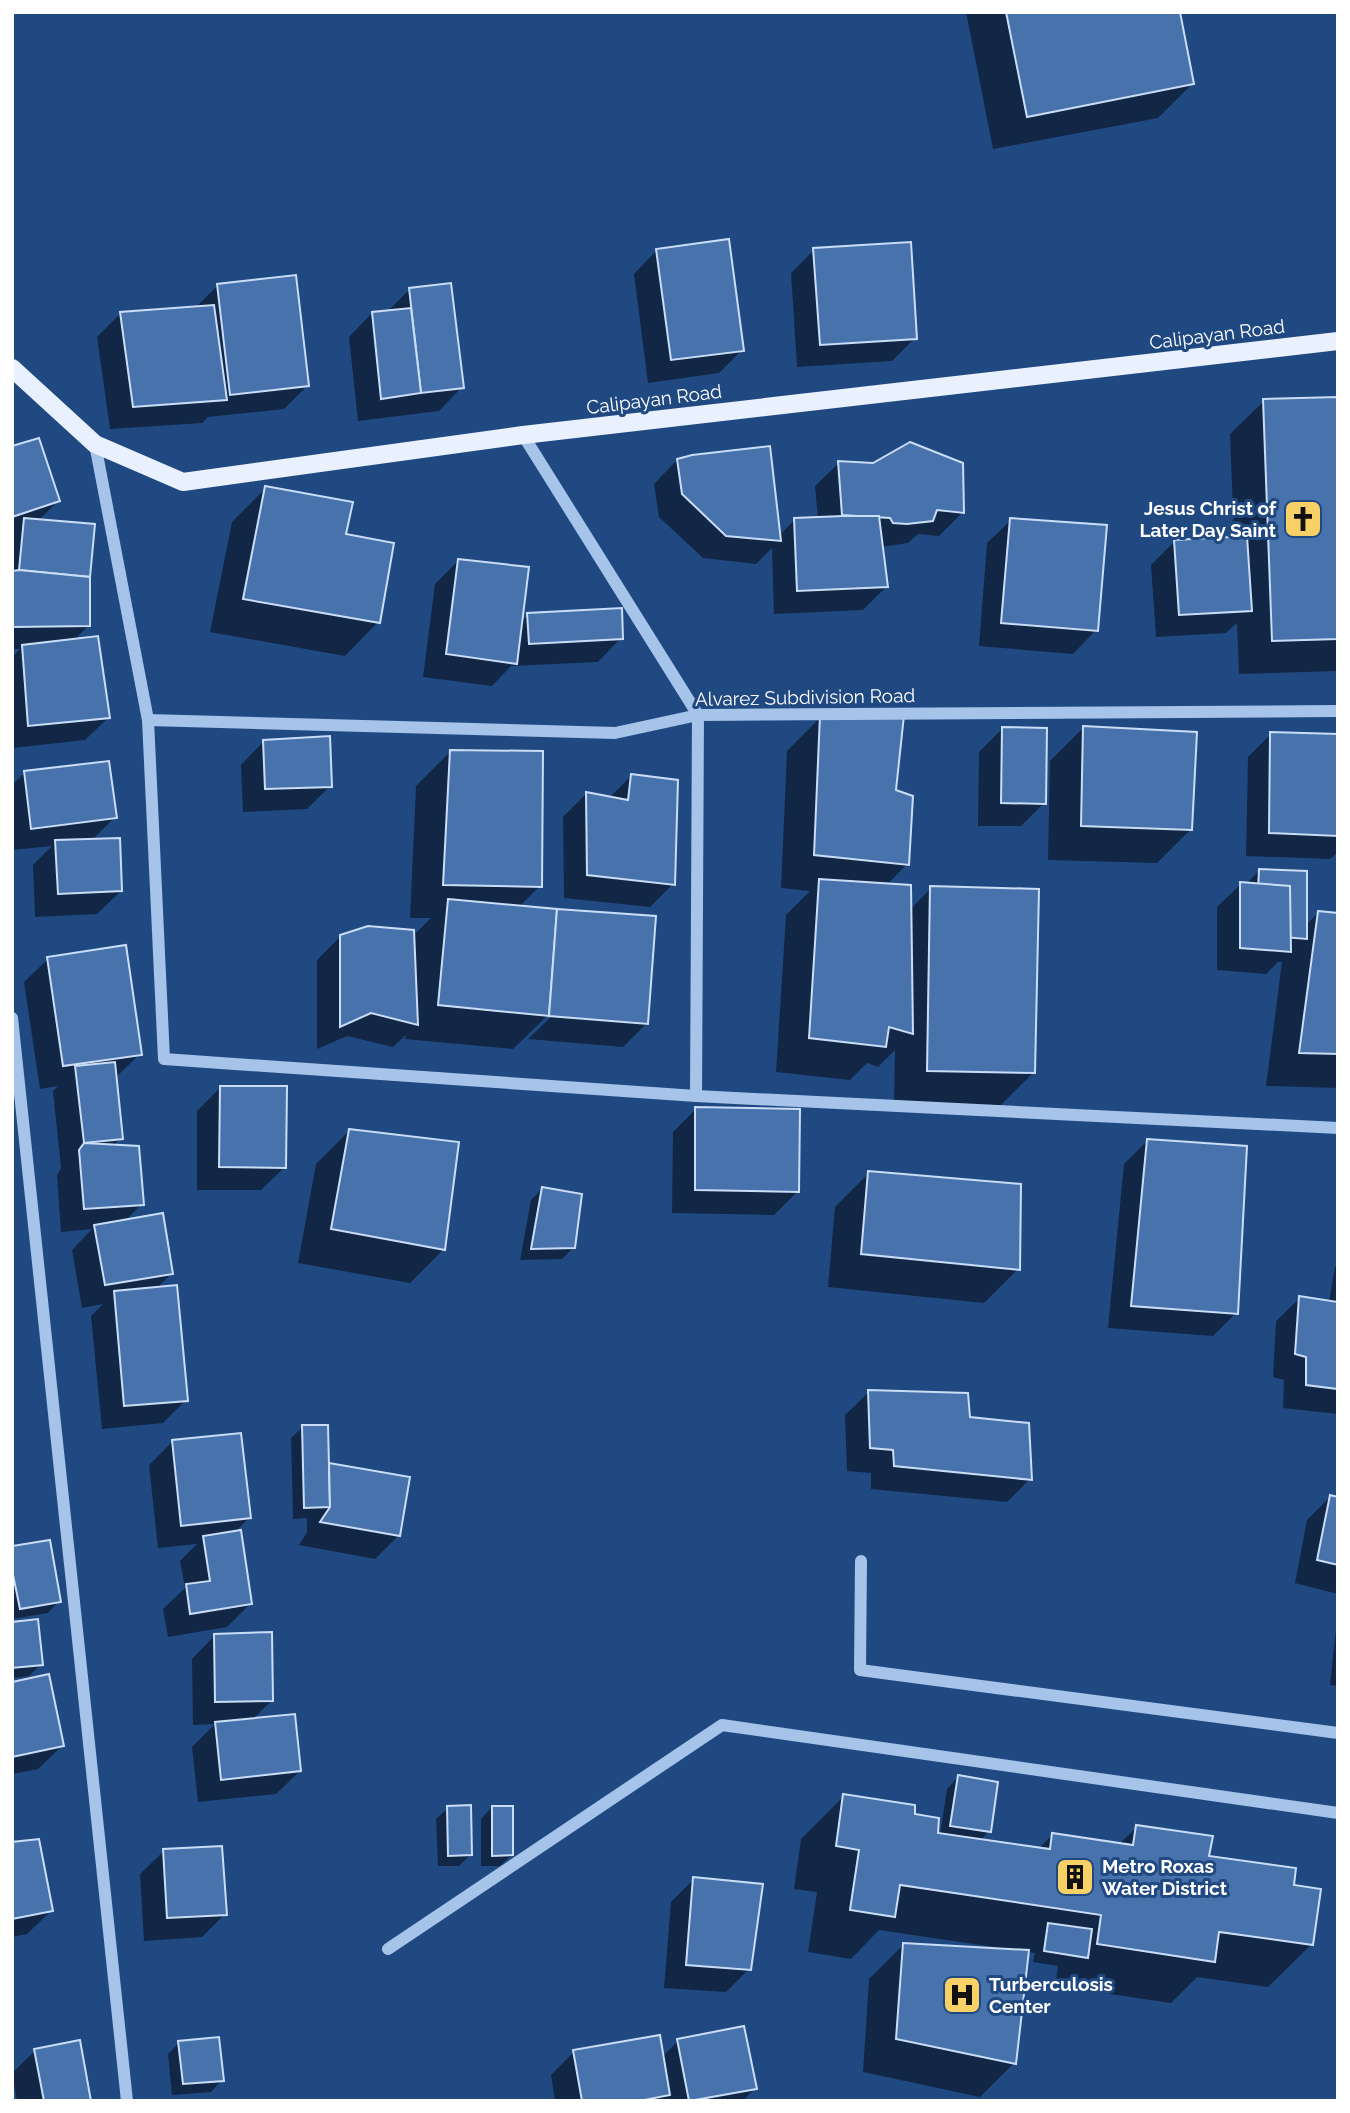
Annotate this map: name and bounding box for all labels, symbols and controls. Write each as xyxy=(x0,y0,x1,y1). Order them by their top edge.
street label: Calipayan Road xyxy=(1148,315,1286,353)
street label: Calipayan Road xyxy=(585,380,723,418)
place label: Jesus Christ of Later Day Saint xyxy=(1139,497,1277,541)
church icon: Jesus Christ of Later Day Saint xyxy=(1282,498,1324,540)
street label: Alvarez Subdivision Road xyxy=(695,684,915,710)
place label: Metro Roxas Water District xyxy=(1102,1855,1228,1899)
building icon: Metro Roxas Water District xyxy=(1054,1856,1096,1898)
place label: Turberculosis Center xyxy=(989,1973,1113,2017)
hospital icon: Turberculosis Center xyxy=(941,1974,983,2016)

